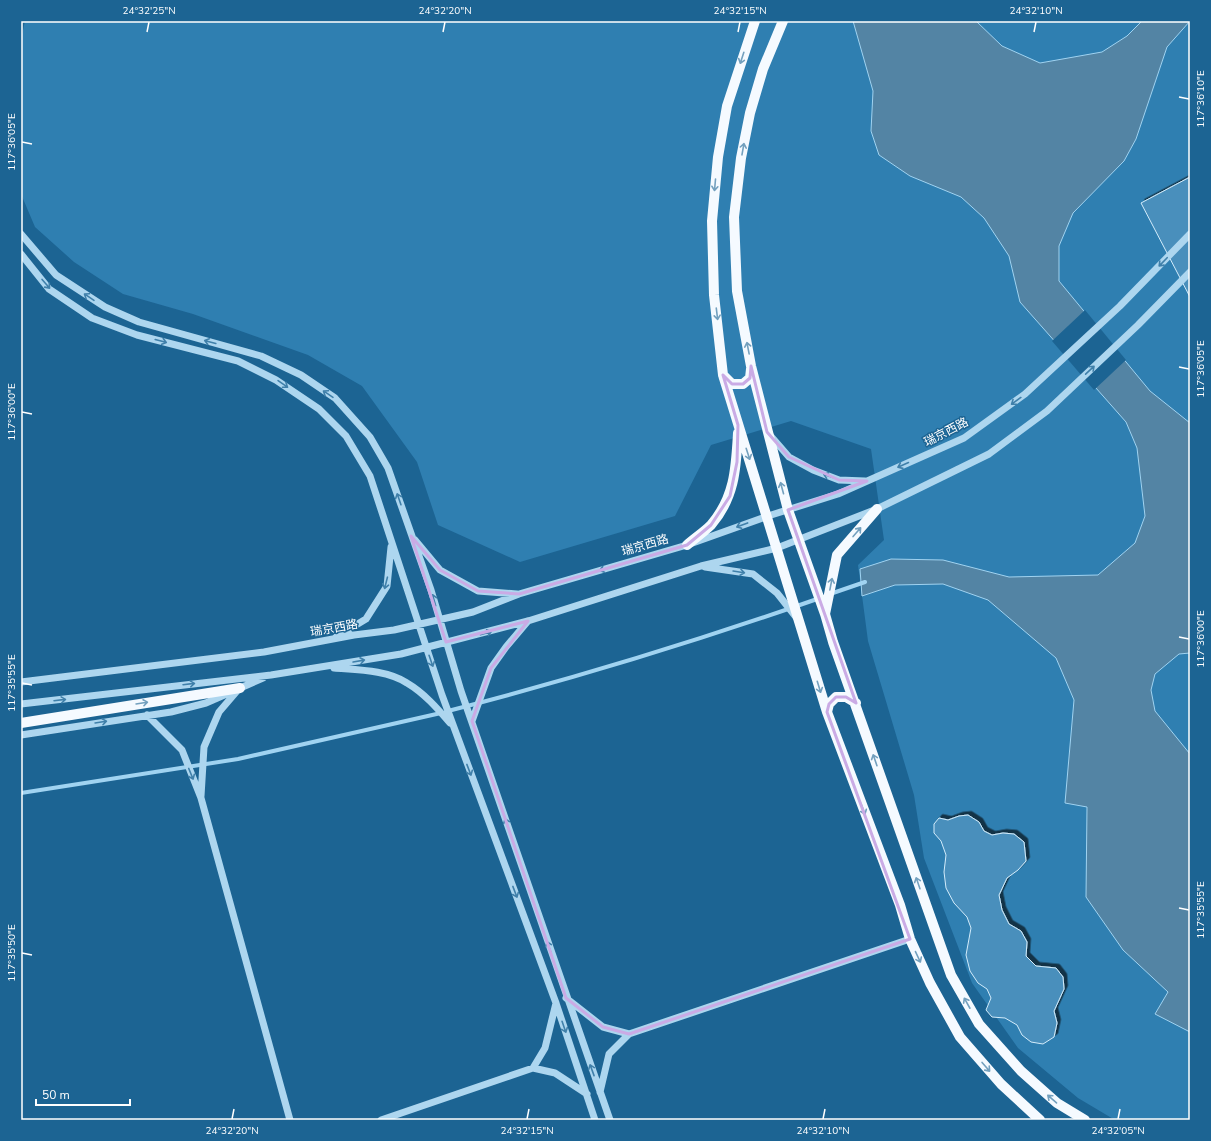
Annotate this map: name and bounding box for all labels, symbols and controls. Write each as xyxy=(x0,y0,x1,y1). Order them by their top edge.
text: 24°32'25"N xyxy=(122,4,176,18)
text: 24°32'20"N xyxy=(418,4,472,18)
text: 24°32'15"N xyxy=(713,4,767,18)
text: 24°32'10"N xyxy=(1009,4,1063,18)
one-way arrow xyxy=(738,52,746,64)
text: 117°36'10"E xyxy=(1194,70,1208,128)
text: 117°36'05"E xyxy=(5,113,19,171)
one-way arrow xyxy=(739,143,747,156)
one-way arrow xyxy=(711,178,719,191)
one-way arrow xyxy=(1158,257,1168,267)
one-way arrow xyxy=(41,279,50,290)
one-way arrow xyxy=(84,293,95,301)
one-way arrow xyxy=(713,307,720,320)
one-way arrow xyxy=(204,337,217,345)
one-way arrow xyxy=(154,338,167,346)
text: 117°36'05"E xyxy=(1194,340,1208,398)
one-way arrow xyxy=(744,342,752,355)
one-way arrow xyxy=(1085,366,1095,375)
one-way arrow xyxy=(277,380,288,388)
text: 117°36'00"E xyxy=(5,383,19,441)
one-way arrow xyxy=(322,389,334,397)
one-way arrow xyxy=(1010,397,1021,405)
street label: 瑞京西路 xyxy=(921,414,971,450)
one-way arrow xyxy=(744,448,752,460)
one-way arrow xyxy=(898,462,910,469)
one-way arrow xyxy=(823,472,836,479)
one-way arrow xyxy=(778,481,786,494)
one-way arrow xyxy=(395,493,402,506)
one-way arrow xyxy=(736,522,749,529)
one-way arrow xyxy=(853,527,862,537)
street label: 瑞京西路 xyxy=(620,531,670,559)
one-way arrow xyxy=(599,566,612,573)
one-way arrow xyxy=(732,568,745,576)
one-way arrow xyxy=(382,576,390,589)
one-way arrow xyxy=(828,578,836,591)
one-way arrow xyxy=(430,593,437,606)
text: 117°36'00"E xyxy=(1194,610,1208,668)
street label: 瑞京西路 xyxy=(309,616,359,640)
one-way arrow xyxy=(479,628,492,636)
text: 117°35'55"E xyxy=(5,654,19,712)
one-way arrow xyxy=(428,654,435,667)
one-way arrow xyxy=(352,657,365,665)
one-way arrow xyxy=(182,680,195,688)
one-way arrow xyxy=(816,680,823,693)
one-way arrow xyxy=(53,696,66,704)
one-way arrow xyxy=(136,699,149,707)
one-way arrow xyxy=(94,718,107,726)
one-way arrow xyxy=(871,754,879,766)
one-way arrow xyxy=(466,763,473,776)
one-way arrow xyxy=(187,767,195,779)
one-way arrow xyxy=(860,802,868,814)
one-way arrow xyxy=(503,819,511,831)
one-way arrow xyxy=(914,876,921,889)
text: 117°35'55"E xyxy=(1194,881,1208,939)
one-way arrow xyxy=(511,885,519,897)
text: 117°35'50"E xyxy=(5,924,19,982)
one-way arrow xyxy=(545,941,552,954)
one-way arrow xyxy=(915,951,922,963)
one-way arrow xyxy=(962,997,970,1009)
one-way arrow xyxy=(561,1020,569,1032)
one-way arrow xyxy=(981,1062,990,1072)
one-way arrow xyxy=(588,1064,595,1077)
scale bar xyxy=(36,1081,130,1107)
text: 50 m xyxy=(42,1087,70,1103)
one-way arrow xyxy=(1047,1095,1058,1104)
text: 24°32'20"N xyxy=(205,1124,259,1138)
text: 24°32'15"N xyxy=(500,1124,554,1138)
text: 24°32'10"N xyxy=(796,1124,850,1138)
text: 24°32'05"N xyxy=(1091,1124,1145,1138)

